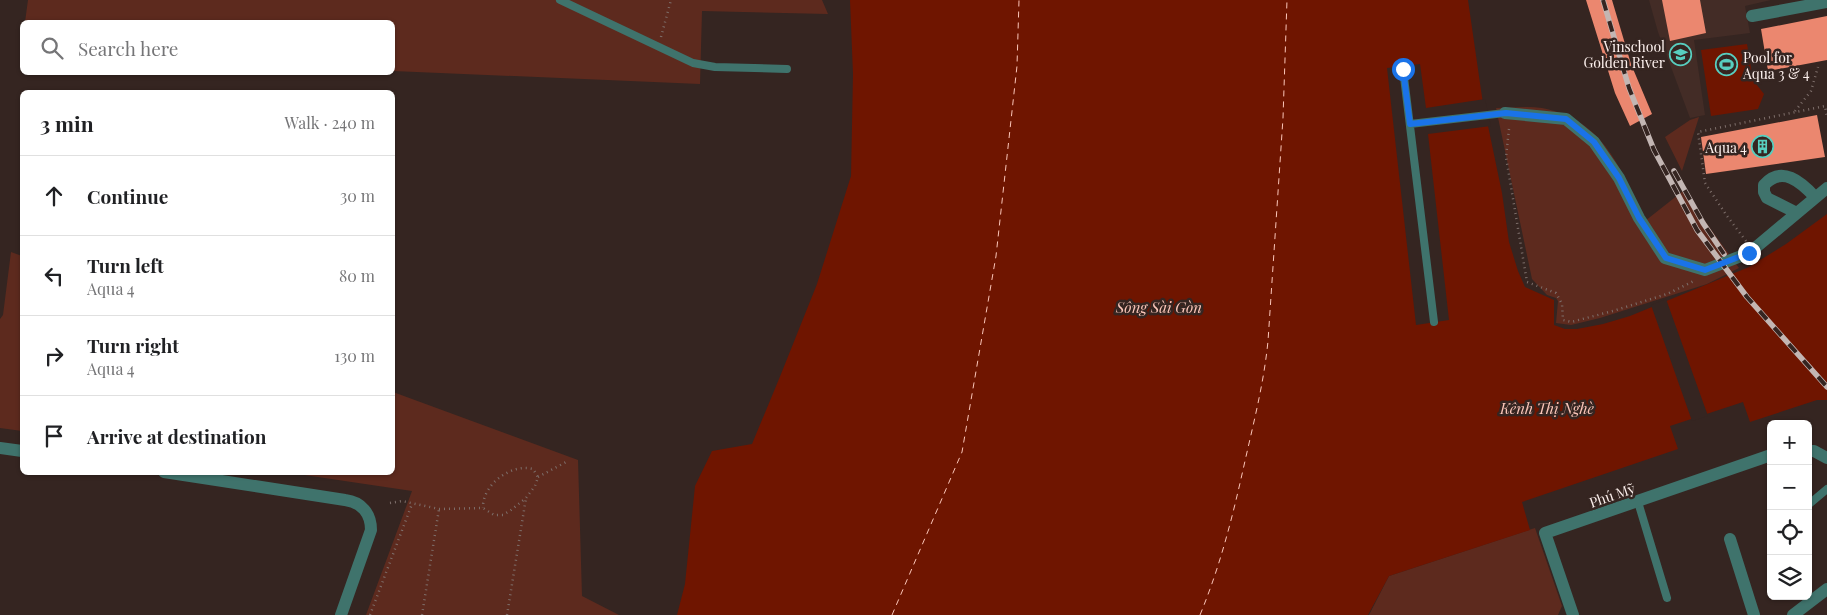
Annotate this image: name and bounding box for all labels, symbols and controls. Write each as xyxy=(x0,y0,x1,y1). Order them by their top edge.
search box xyxy=(20,20,395,75)
icon: search xyxy=(38,34,66,62)
text: Search here xyxy=(78,35,178,61)
place label: Vinschool Golden River xyxy=(1583,37,1666,72)
school or university icon: Vinschool Golden River xyxy=(1669,42,1693,66)
place label: Pool for Aqua 3 & 4 xyxy=(1742,48,1810,83)
sports icon: Pool for Aqua 3 & 4 xyxy=(1715,53,1739,77)
route start xyxy=(1392,58,1415,81)
text: 3 min xyxy=(40,109,94,137)
text: Walk · 240 m xyxy=(285,112,375,133)
building icon: Aqua 4 xyxy=(1751,135,1775,159)
place label: Aqua 4 xyxy=(1704,138,1747,157)
icon: ahead xyxy=(40,182,68,210)
text: Continue xyxy=(87,183,168,209)
text: 30 m xyxy=(340,185,375,206)
route end xyxy=(1738,242,1761,265)
text: Turn left xyxy=(87,252,164,278)
icon: left xyxy=(40,262,68,290)
text: 80 m xyxy=(339,265,375,286)
text: Aqua 4 xyxy=(87,278,135,299)
water label: Sông Sài Gòn xyxy=(1115,297,1202,317)
text: Turn right xyxy=(87,332,179,358)
icon: right xyxy=(40,342,68,370)
text: 130 m xyxy=(334,345,375,366)
text: Aqua 4 xyxy=(87,358,135,379)
water label: Kênh Thị Nghè xyxy=(1499,398,1595,418)
map controls xyxy=(1767,420,1812,600)
button: + xyxy=(1767,420,1812,465)
icon: arrive xyxy=(40,422,68,450)
text: Arrive at destination xyxy=(87,423,267,449)
button: − xyxy=(1767,465,1812,510)
street label: Phú Mỹ xyxy=(1587,478,1637,512)
button: locate xyxy=(1767,510,1812,555)
button: layers xyxy=(1767,555,1812,600)

